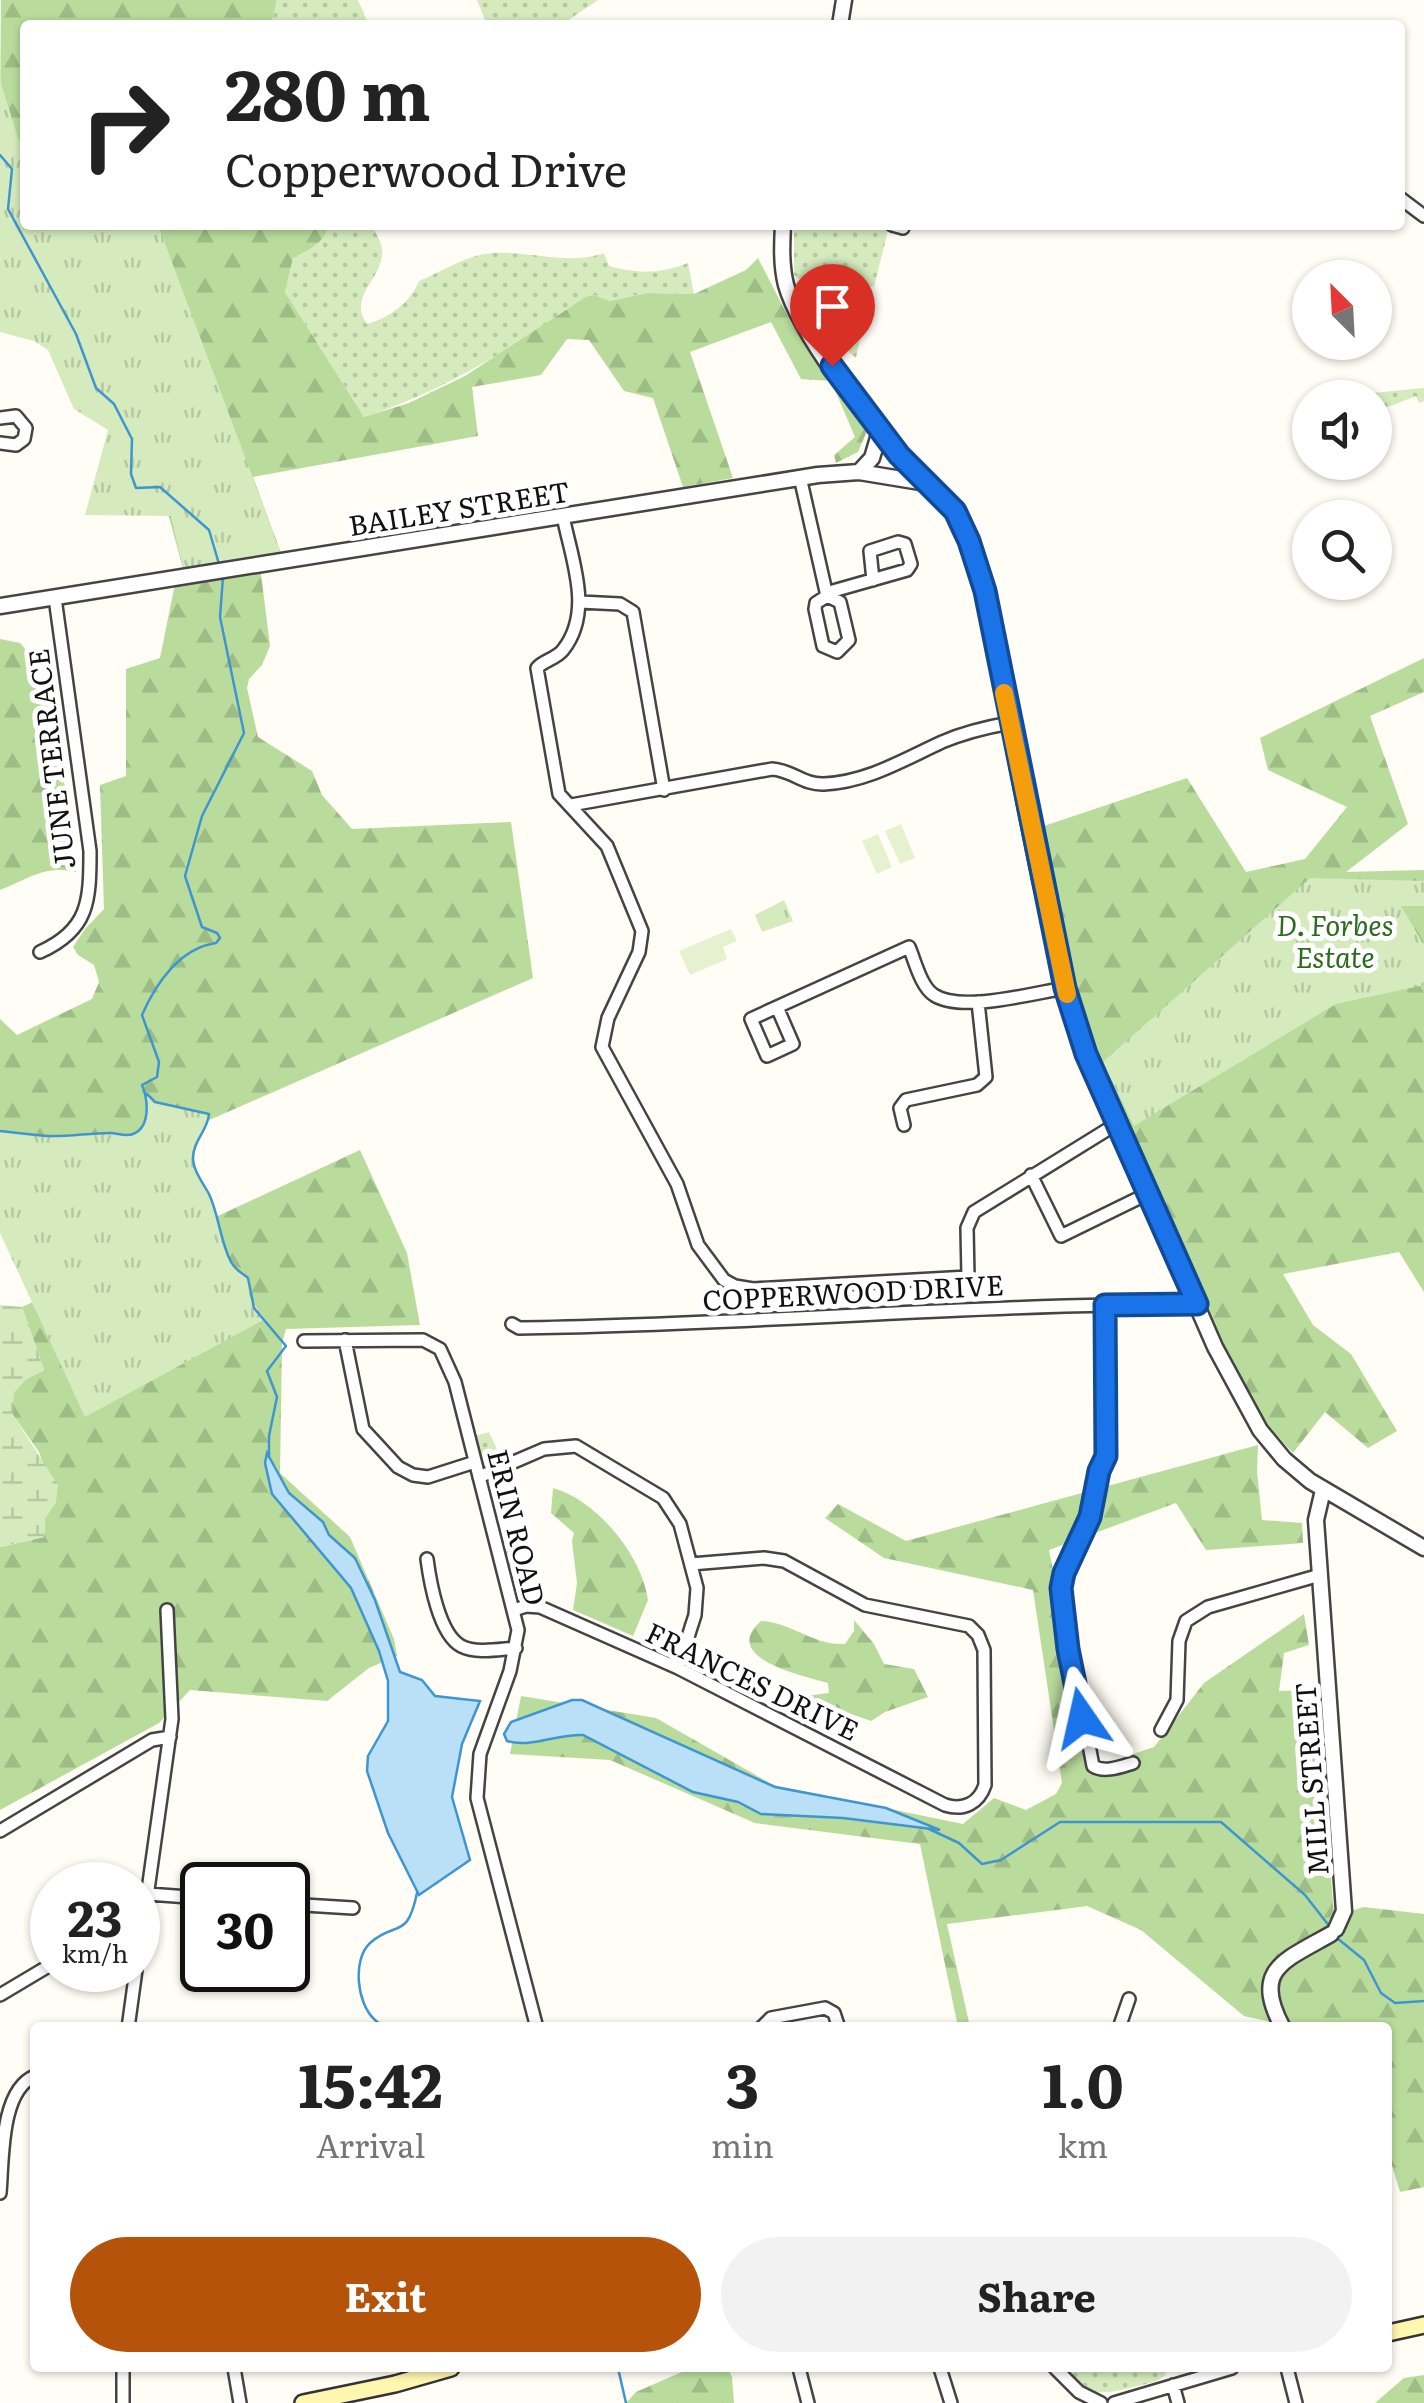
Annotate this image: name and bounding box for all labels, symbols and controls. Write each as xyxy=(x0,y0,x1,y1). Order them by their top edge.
text: 280 m xyxy=(225,39,431,143)
icon: right xyxy=(60,60,190,190)
text: Copperwood Drive xyxy=(225,134,627,201)
north arrow xyxy=(1292,260,1392,360)
map controls xyxy=(1292,260,1392,600)
pin xyxy=(790,264,875,367)
icon: arrive xyxy=(805,279,860,334)
button: sound xyxy=(1292,380,1392,480)
street label: BAILEY STREET xyxy=(345,469,573,545)
button: search xyxy=(1292,500,1392,600)
street label: JUNE TERRACE xyxy=(16,646,84,872)
park label: D. Forbes Estate xyxy=(1276,903,1394,977)
street label: COPPERWOOD DRIVE xyxy=(701,1262,1005,1320)
street label: ERIN ROAD xyxy=(478,1444,558,1610)
street label: FRANCES DRIVE xyxy=(639,1610,867,1750)
position arrow xyxy=(1030,1666,1134,1770)
street label: MILL STREET xyxy=(1282,1681,1338,1877)
speed limit sign: 30 xyxy=(180,1862,310,1992)
text: 23 xyxy=(68,1878,122,1952)
text: km/h xyxy=(62,1934,128,1971)
text: 15:42 xyxy=(298,2037,443,2126)
text: 3 xyxy=(726,2037,759,2126)
text: 1.0 xyxy=(1042,2037,1124,2126)
text: Arrival xyxy=(316,2120,425,2168)
text: min xyxy=(711,2120,774,2168)
text: km xyxy=(1058,2120,1108,2168)
button: Exit xyxy=(70,2237,701,2352)
button: Share xyxy=(721,2237,1352,2352)

